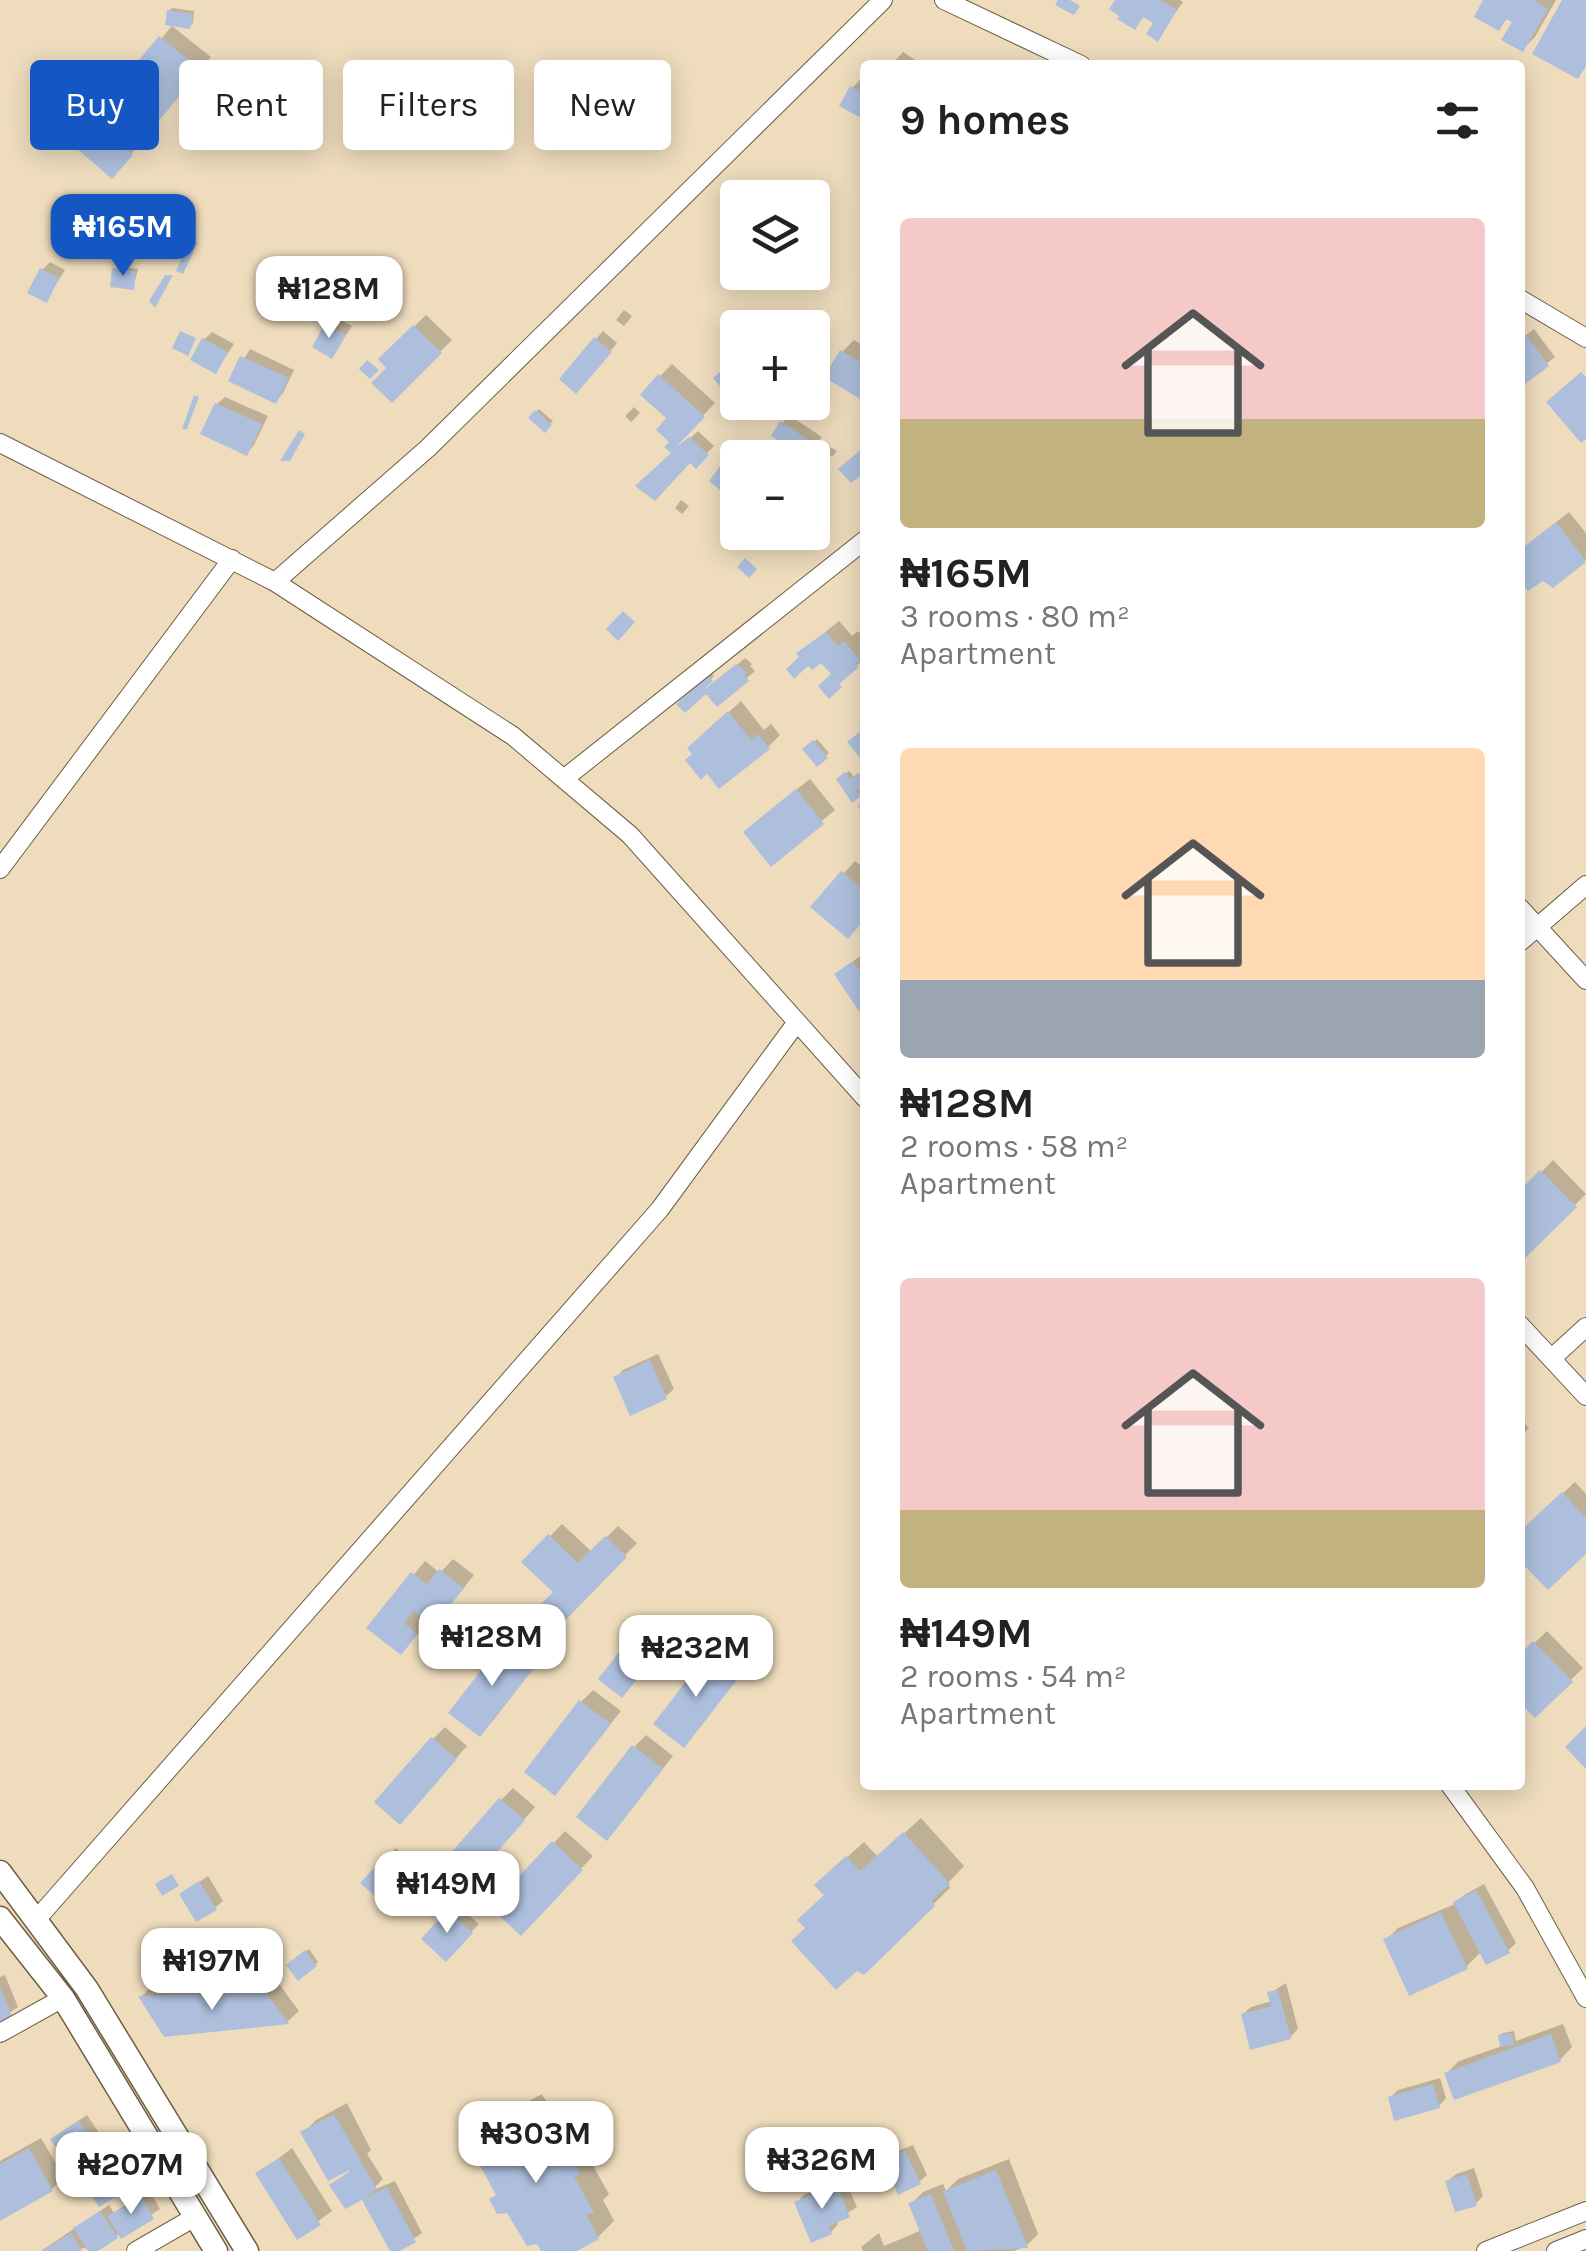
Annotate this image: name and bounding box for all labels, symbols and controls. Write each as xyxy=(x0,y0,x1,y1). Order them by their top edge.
chip: Buy xyxy=(30,60,159,150)
chip: Rent xyxy=(179,60,323,150)
chip: Filters xyxy=(343,60,514,150)
chip: New xyxy=(534,60,671,150)
icon: filters xyxy=(1430,93,1485,148)
text: 9 homes xyxy=(900,95,1070,145)
map controls xyxy=(720,180,830,550)
button: layers xyxy=(720,180,830,290)
pin: ₦165M xyxy=(53,194,193,279)
text: ₦165M xyxy=(73,208,173,245)
pin: ₦128M xyxy=(259,256,399,341)
text: ₦128M xyxy=(278,270,380,307)
icon: home xyxy=(1103,283,1283,463)
button: + xyxy=(720,310,830,420)
button: − xyxy=(720,440,830,550)
text: ₦165M xyxy=(900,548,1032,598)
text: 3 rooms · 80 m² xyxy=(900,598,1130,635)
text: Apartment xyxy=(900,635,1056,672)
icon: home xyxy=(1103,813,1283,993)
text: ₦128M xyxy=(900,1078,1035,1128)
text: 2 rooms · 58 m² xyxy=(900,1128,1128,1165)
text: Apartment xyxy=(900,1165,1056,1202)
icon: home xyxy=(1103,1343,1283,1523)
pin: ₦128M xyxy=(422,1604,562,1689)
text: ₦149M xyxy=(900,1608,1033,1658)
pin: ₦232M xyxy=(626,1615,766,1700)
text: ₦128M xyxy=(441,1618,543,1655)
text: ₦232M xyxy=(641,1629,751,1666)
text: 2 rooms · 54 m² xyxy=(900,1658,1127,1695)
text: Apartment xyxy=(900,1695,1056,1732)
pin: ₦149M xyxy=(377,1851,517,1936)
text: ₦149M xyxy=(396,1865,498,1902)
pin: ₦197M xyxy=(142,1928,282,2013)
text: ₦197M xyxy=(163,1942,261,1979)
pin: ₦303M xyxy=(466,2101,606,2186)
text: ₦303M xyxy=(480,2115,592,2152)
pin: ₦326M xyxy=(752,2127,892,2212)
pin: ₦207M xyxy=(61,2132,201,2217)
text: ₦326M xyxy=(767,2141,877,2178)
text: ₦207M xyxy=(78,2146,184,2183)

